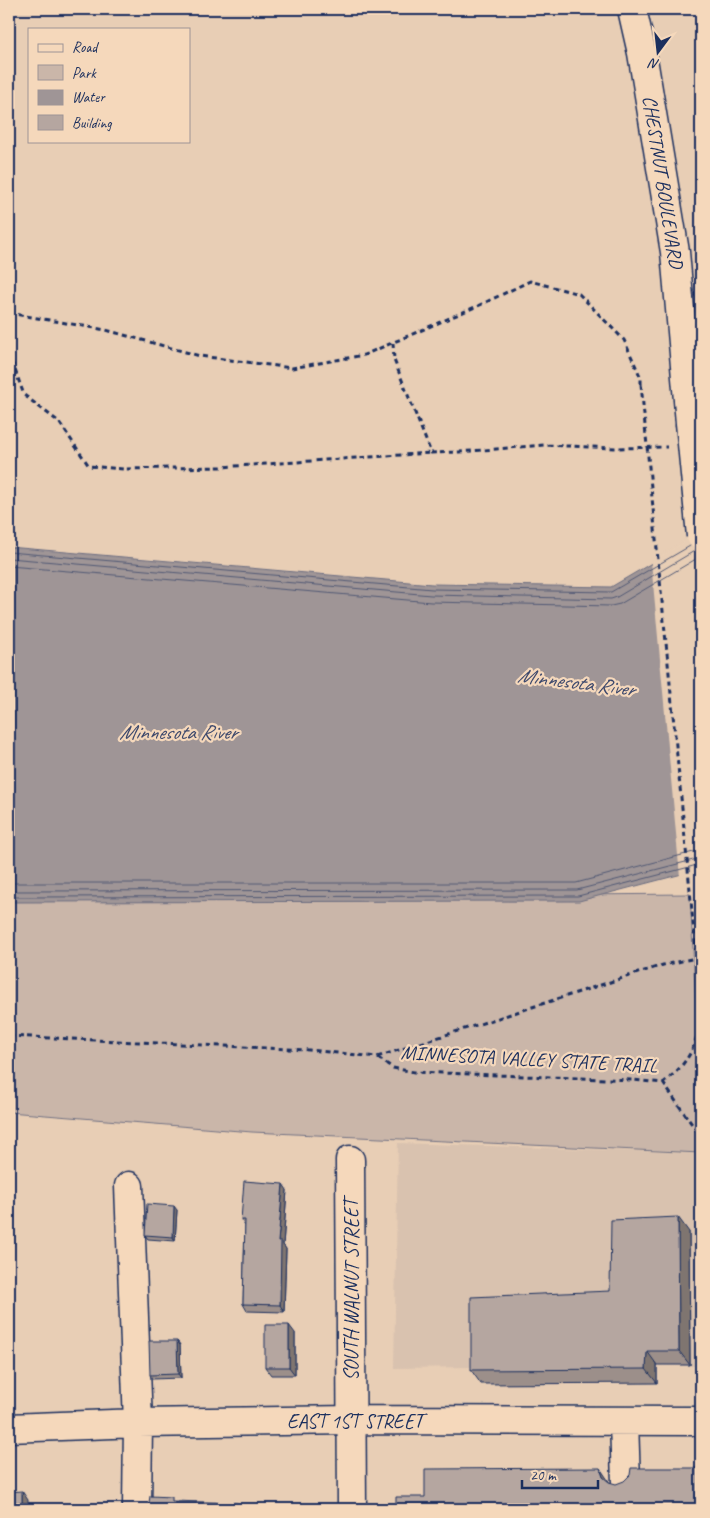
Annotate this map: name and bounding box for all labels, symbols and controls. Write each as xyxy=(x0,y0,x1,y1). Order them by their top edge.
legend xyxy=(28,28,190,142)
north arrow xyxy=(632,28,682,78)
text: Road xyxy=(72,38,99,57)
text: N xyxy=(646,54,661,73)
text: Park xyxy=(72,64,97,83)
text: Water xyxy=(72,88,106,107)
street label: CHESTNUT BOULEVARD xyxy=(637,94,689,272)
text: Building xyxy=(72,114,112,133)
water label: Minnesota River xyxy=(516,662,639,702)
water label: Minnesota River xyxy=(119,719,240,745)
street label: MINNESOTA VALLEY STATE TRAIL xyxy=(400,1040,658,1078)
street label: SOUTH WALNUT STREET xyxy=(339,1194,364,1381)
street label: EAST 1ST STREET xyxy=(287,1409,428,1434)
scale bar xyxy=(522,1458,599,1490)
text: 20 m xyxy=(530,1466,557,1485)

